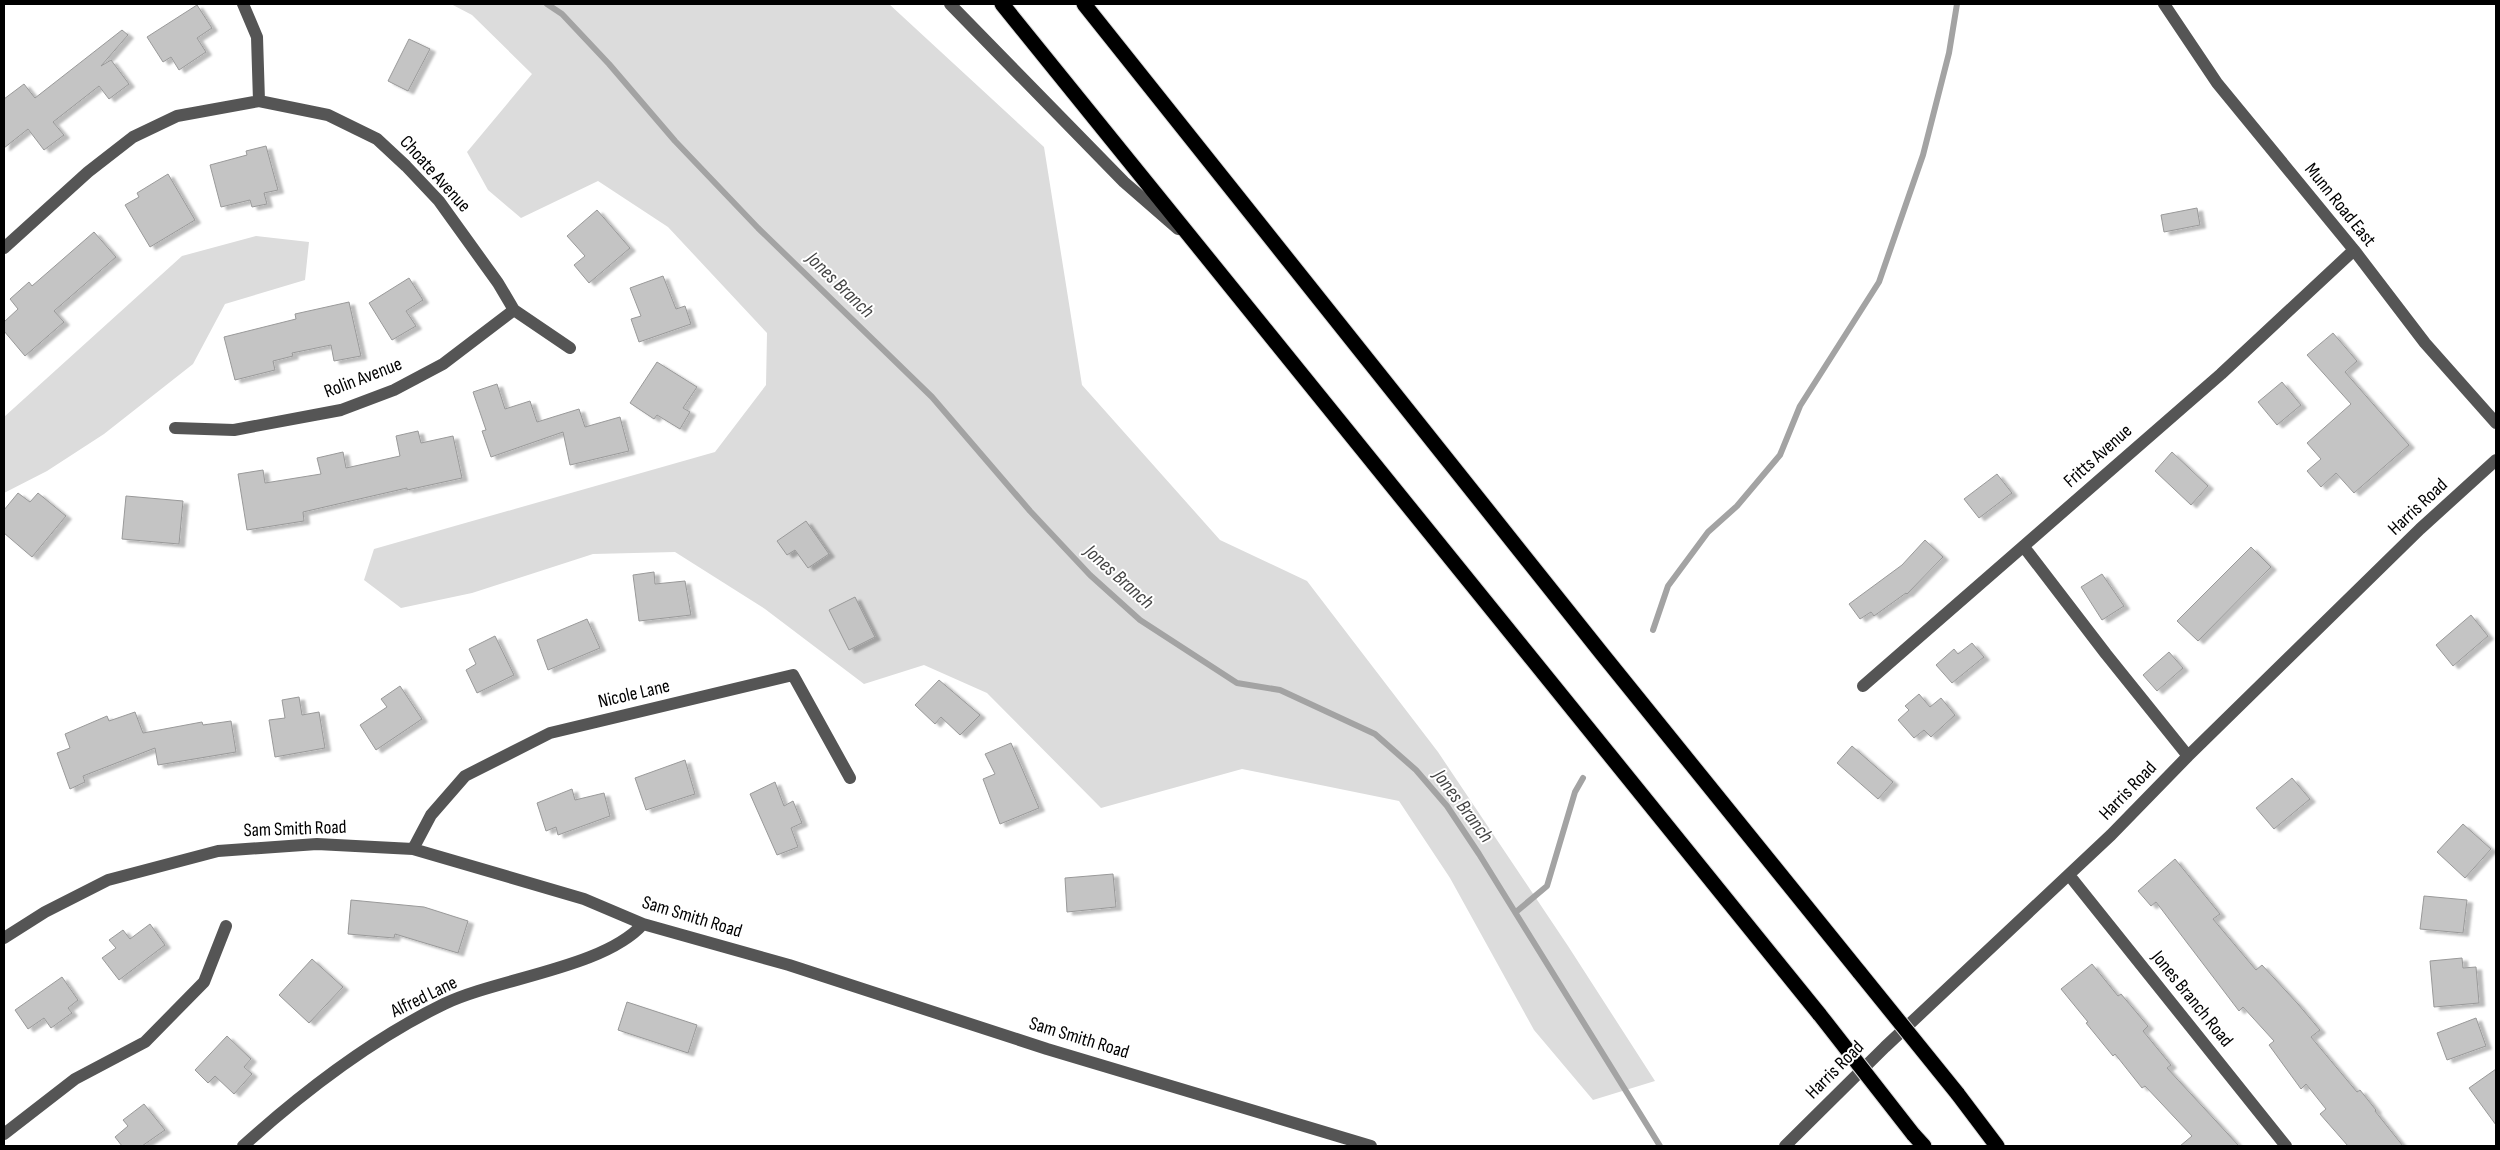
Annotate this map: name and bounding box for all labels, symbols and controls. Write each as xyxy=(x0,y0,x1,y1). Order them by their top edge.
street label: Choate Avenue xyxy=(395,131,475,217)
street label: Munn Road East xyxy=(2299,159,2381,252)
water label: Jones Branch xyxy=(800,246,879,323)
street label: Rolin Avenue xyxy=(321,353,405,403)
street label: Fritts Avenue xyxy=(2059,419,2137,493)
street label: Harris Road xyxy=(2383,474,2453,540)
water label: Jones Branch xyxy=(1079,539,1159,614)
street label: Nicole Lane xyxy=(596,675,672,713)
street label: Harris Road xyxy=(2094,757,2162,825)
water label: Jones Branch xyxy=(1427,764,1498,847)
street label: Sam Smith Road xyxy=(243,816,347,842)
street label: Sam Smith Road xyxy=(639,891,745,943)
street label: Jones Branch Road xyxy=(2146,946,2238,1052)
street label: Alfred Lane xyxy=(386,971,461,1023)
street label: Sam Smith Road xyxy=(1026,1012,1132,1064)
street label: Harris Road xyxy=(1801,1036,1869,1104)

